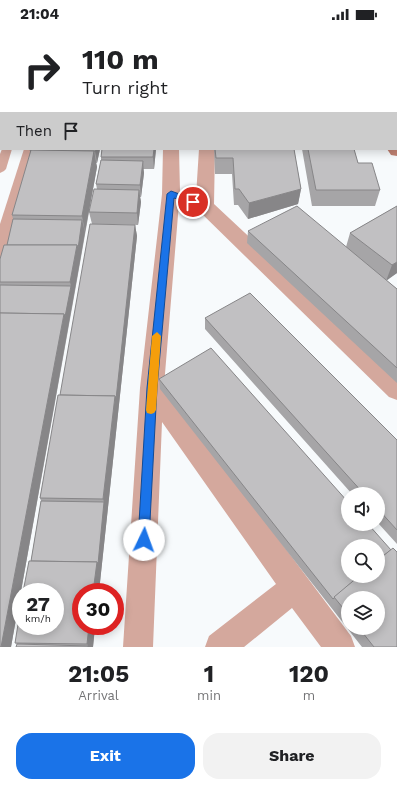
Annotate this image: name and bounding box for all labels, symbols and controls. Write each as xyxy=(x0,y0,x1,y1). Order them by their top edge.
text: 21:04 xyxy=(20,5,59,23)
text: 110 m xyxy=(82,43,159,76)
icon: right xyxy=(16,44,68,96)
text: Turn right xyxy=(82,77,168,98)
icon: arrive xyxy=(60,120,82,142)
text: Then xyxy=(16,122,52,140)
pin xyxy=(176,185,210,219)
icon: arrive xyxy=(182,191,204,213)
map controls xyxy=(341,487,385,635)
button: sound xyxy=(341,487,385,531)
position arrow xyxy=(123,519,165,561)
button: search xyxy=(341,539,385,583)
speed limit sign: 30 xyxy=(72,583,124,635)
button: layers xyxy=(341,591,385,635)
text: 27 xyxy=(26,592,50,616)
text: km/h xyxy=(25,613,51,624)
text: 21:05 xyxy=(68,660,129,688)
text: 1 xyxy=(204,660,214,688)
text: 120 xyxy=(289,660,329,688)
text: Arrival xyxy=(78,688,119,703)
text: min xyxy=(197,688,221,703)
text: m xyxy=(303,688,315,703)
button: Exit xyxy=(16,733,195,779)
button: Share xyxy=(203,733,381,779)

